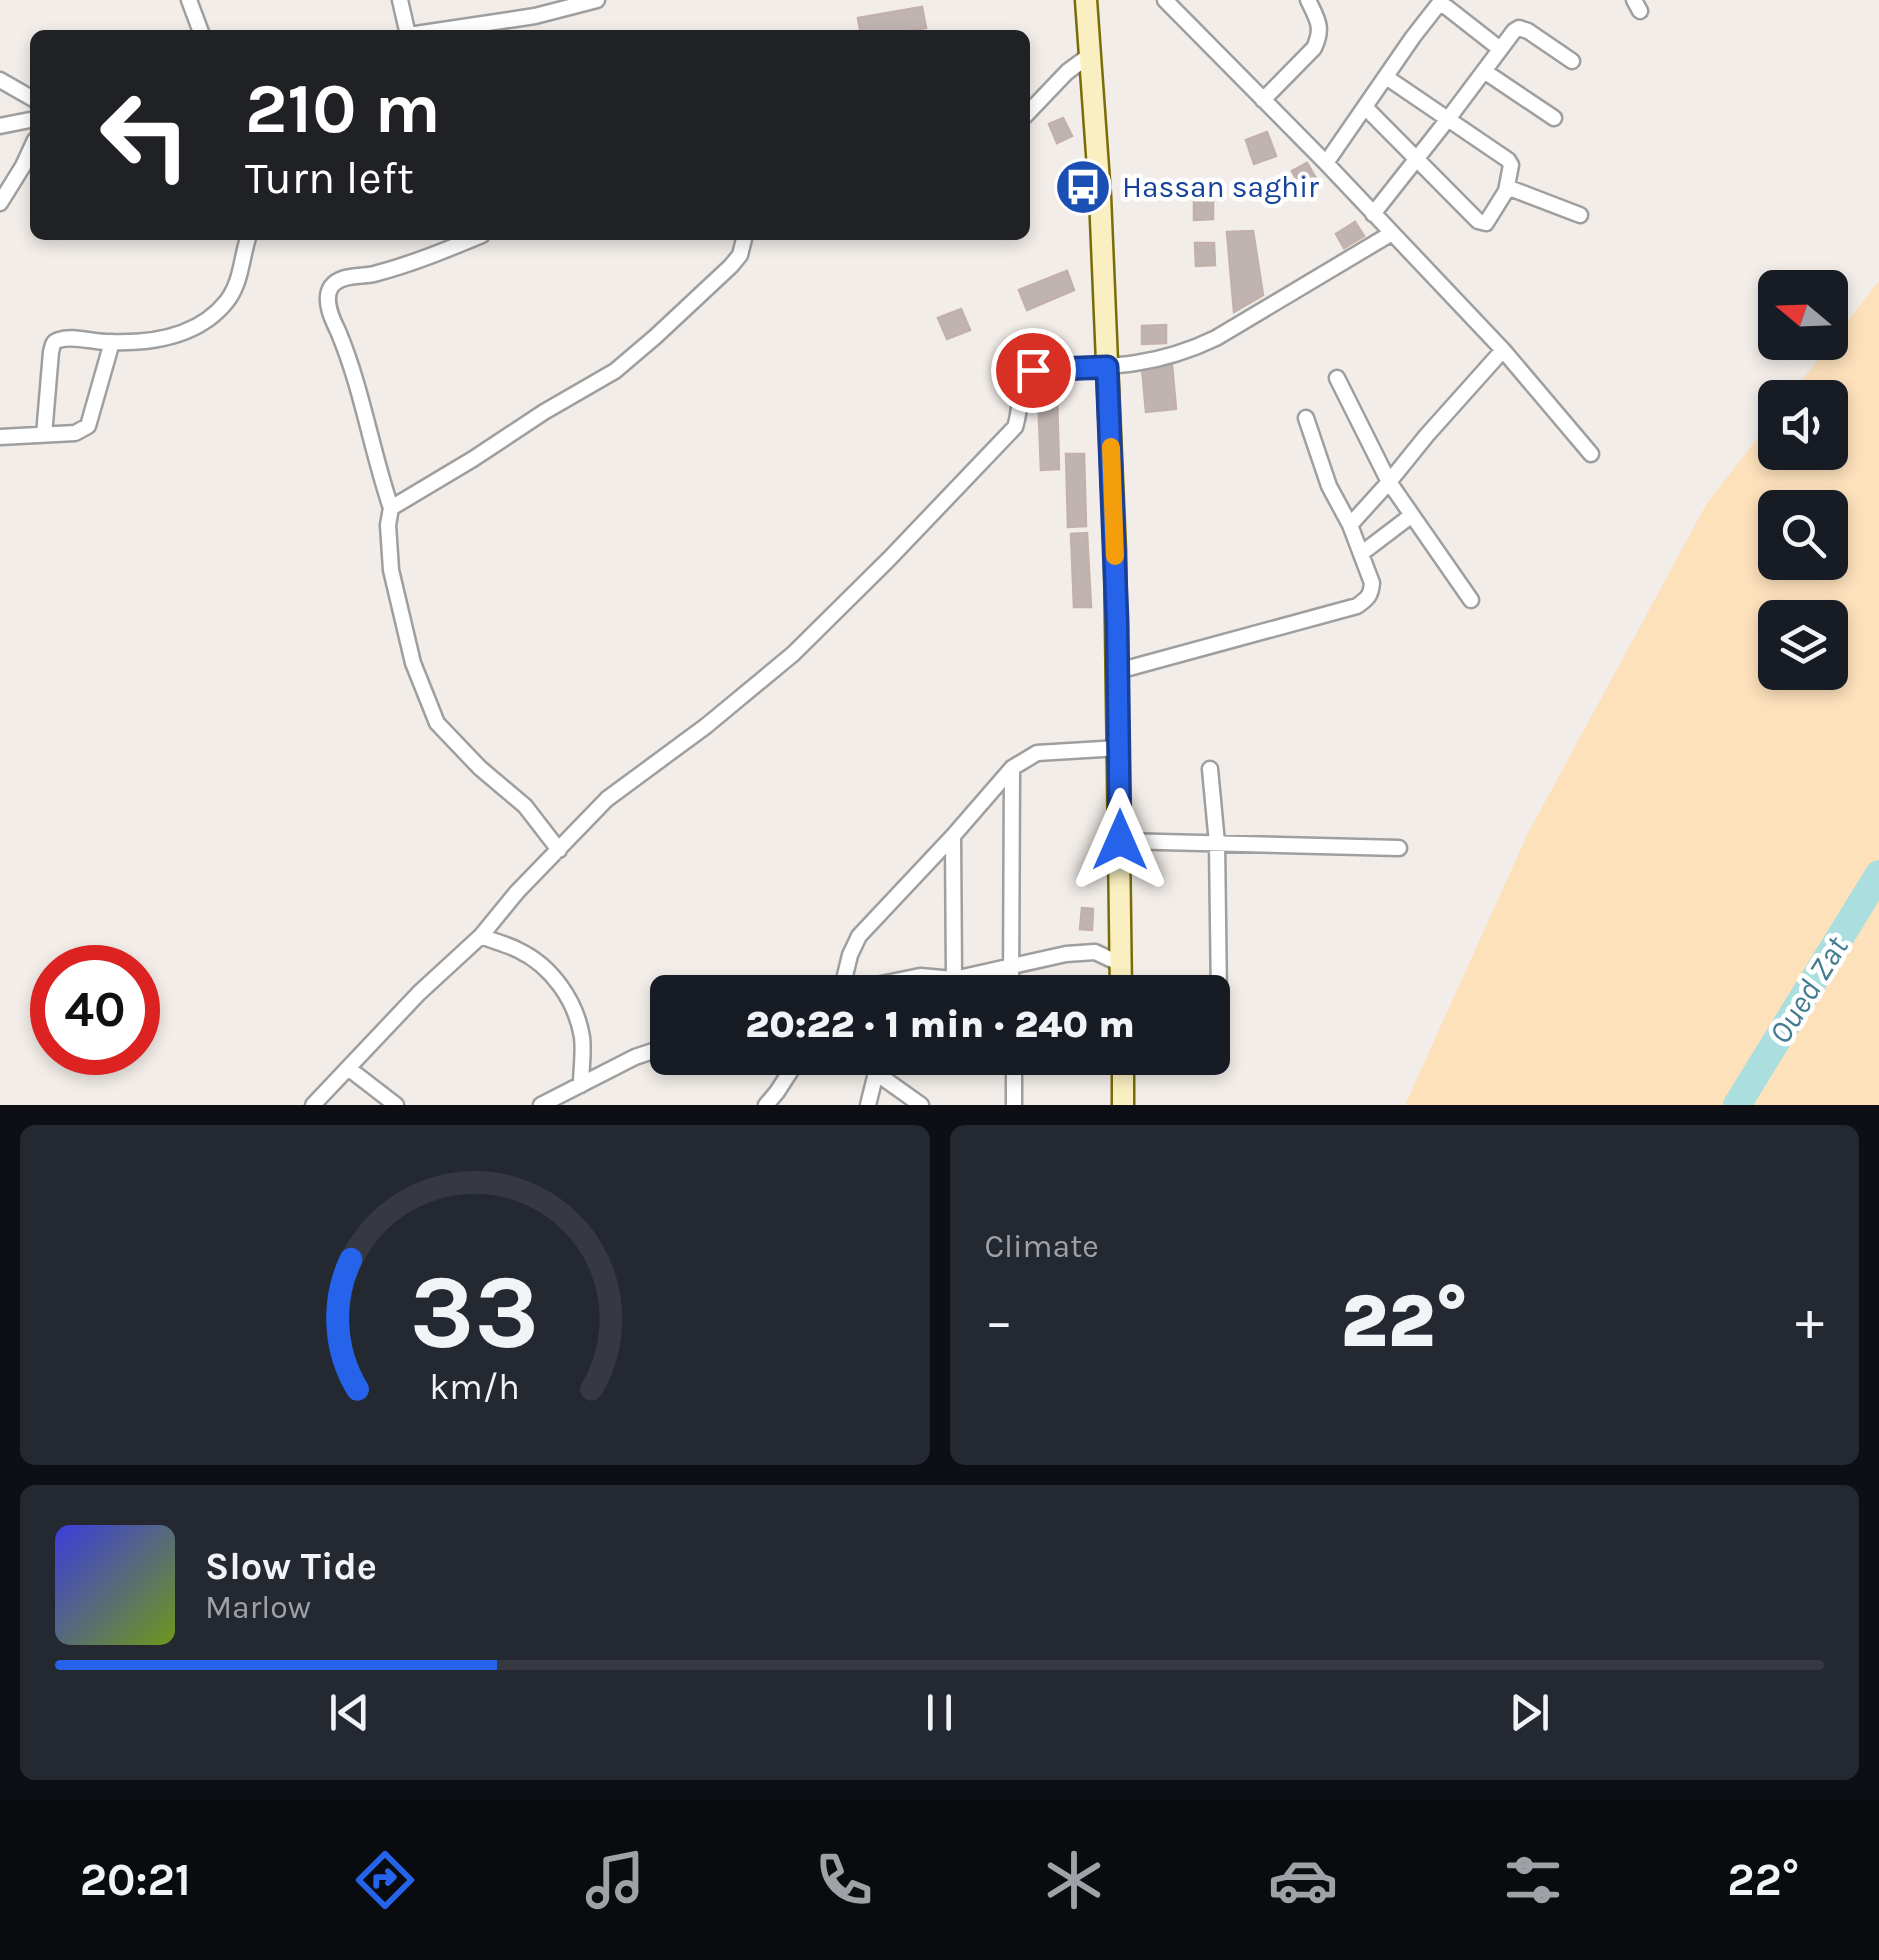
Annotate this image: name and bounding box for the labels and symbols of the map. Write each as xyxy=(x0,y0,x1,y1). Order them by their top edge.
bus stop icon: Hassan saghir xyxy=(1053,157,1113,217)
place label: Hassan saghir xyxy=(1122,169,1319,205)
north arrow xyxy=(1758,270,1848,360)
pin xyxy=(991,328,1076,413)
position arrow xyxy=(1068,788,1172,892)
water label: Oued Zat xyxy=(1761,929,1856,1050)
speed limit sign: 40 xyxy=(30,945,160,1075)

